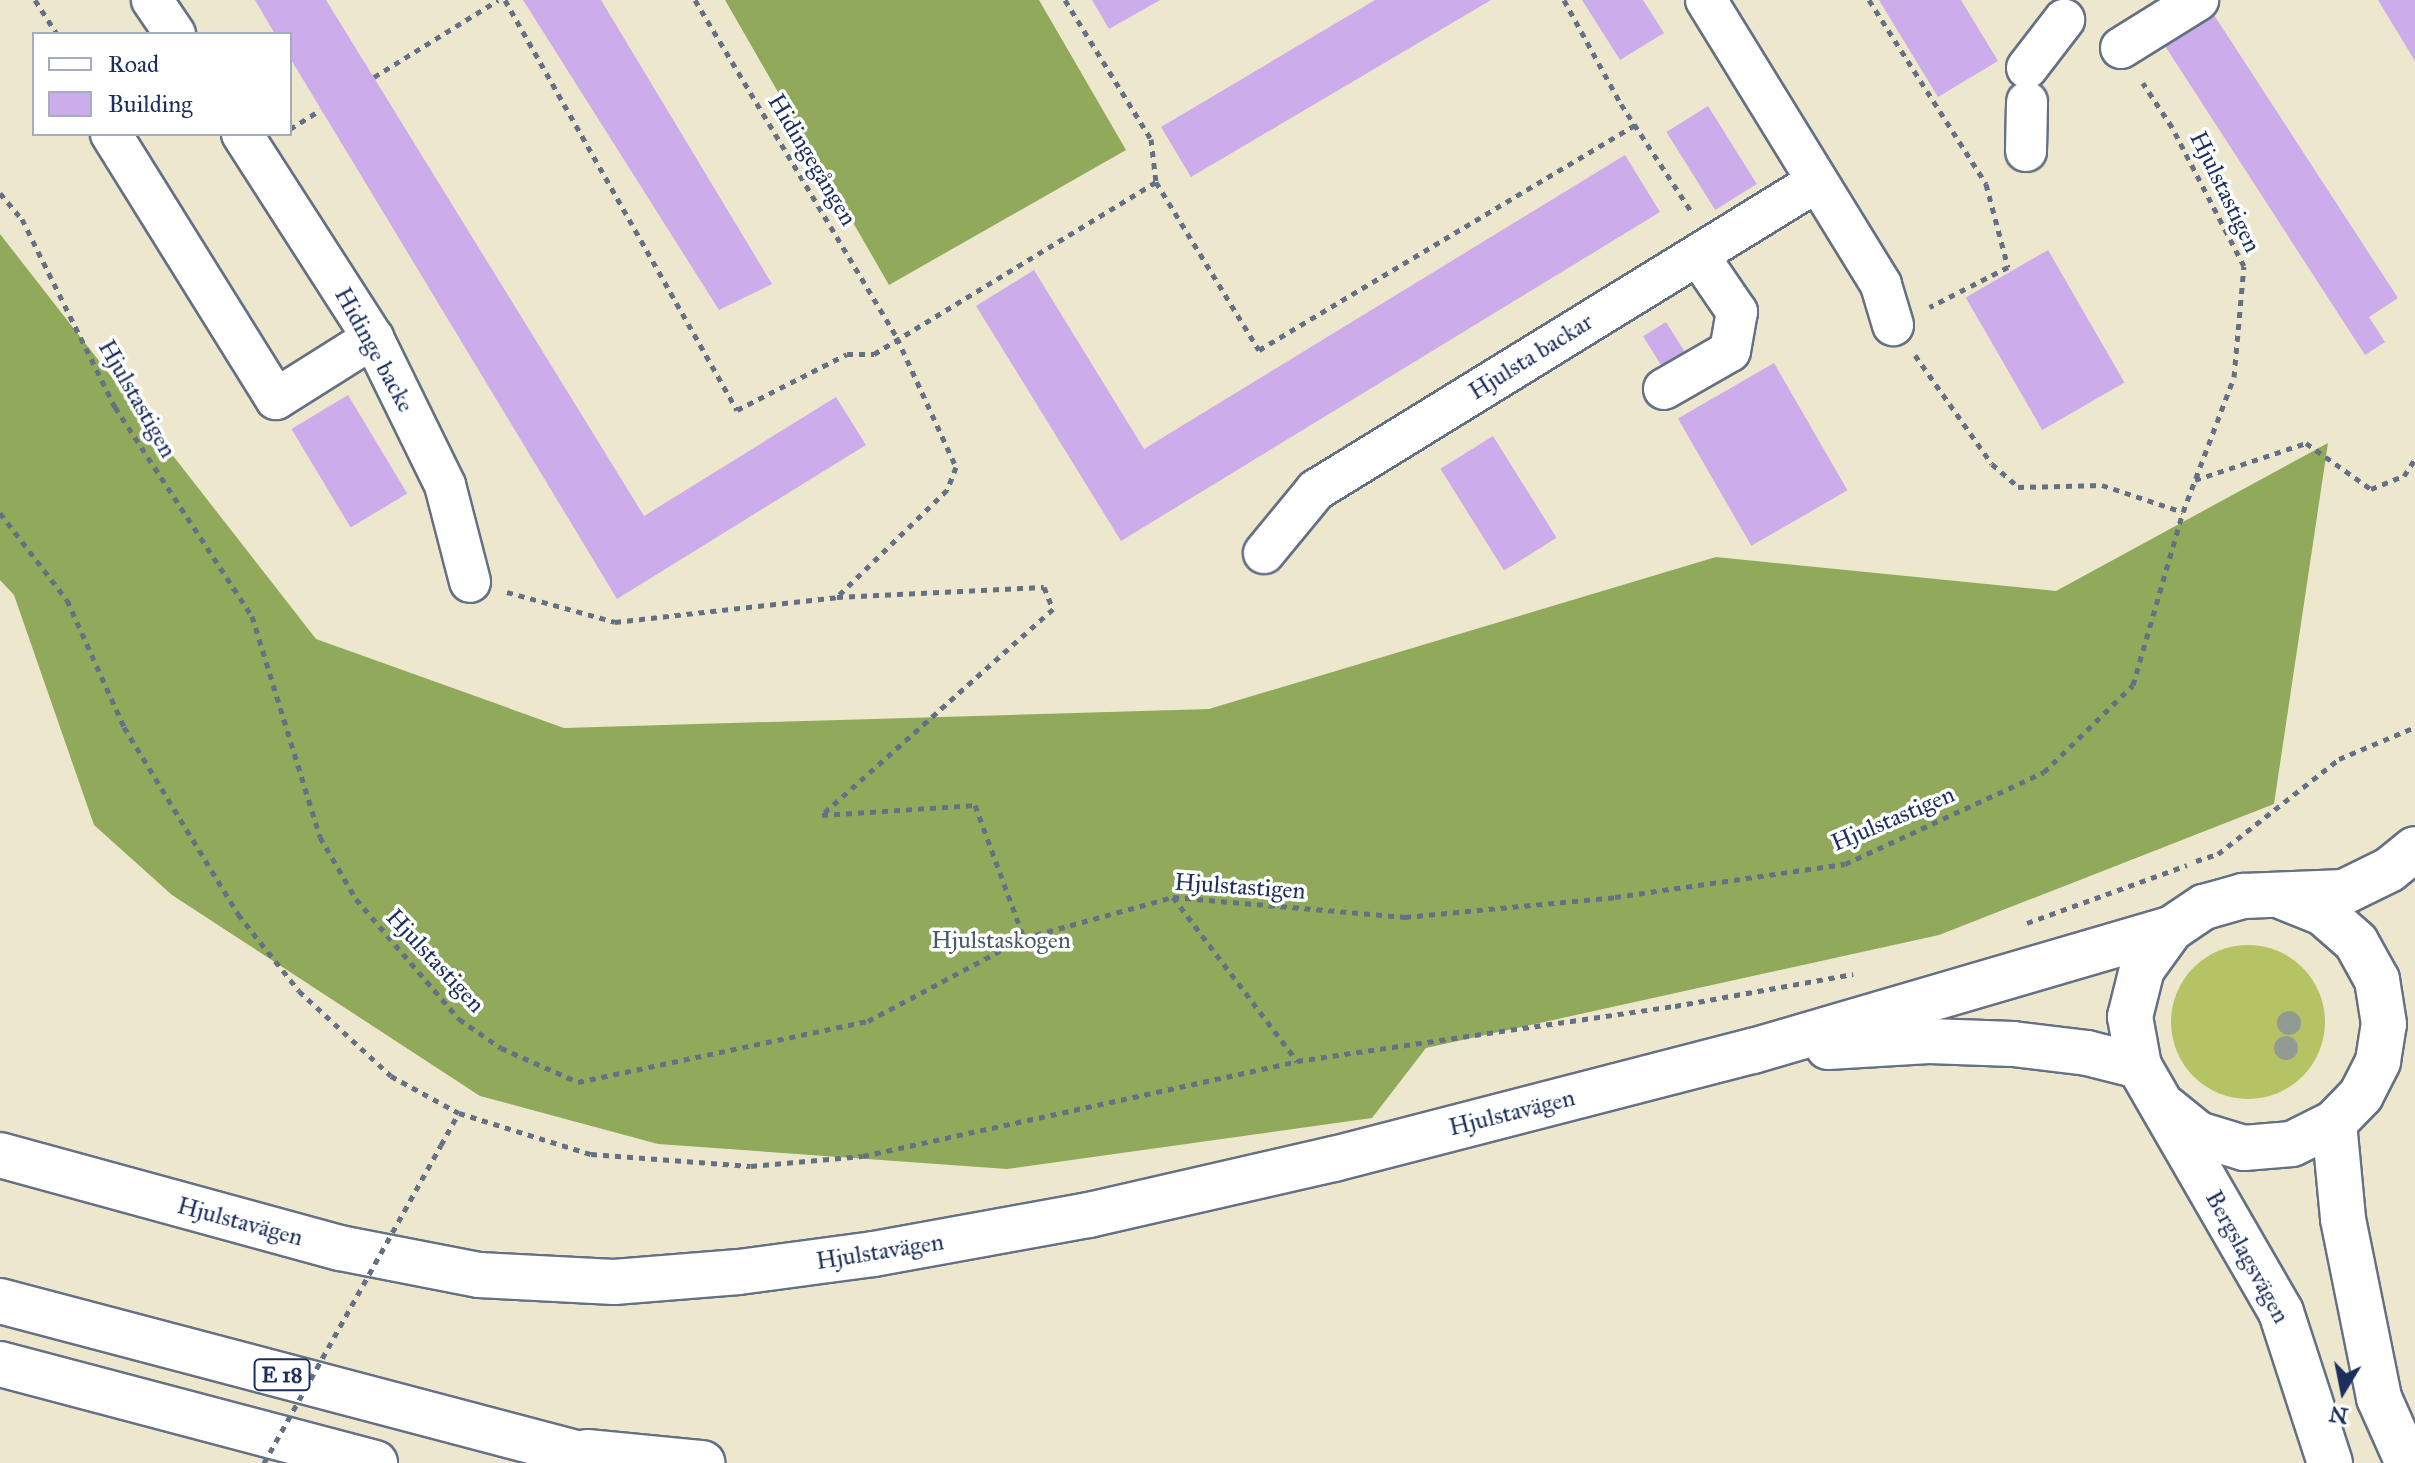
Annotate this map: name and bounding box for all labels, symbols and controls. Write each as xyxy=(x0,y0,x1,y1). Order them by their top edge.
legend xyxy=(32,32,292,136)
text: Road xyxy=(108,49,159,79)
text: Building xyxy=(108,89,193,119)
street label: Hidingegången xyxy=(761,89,863,231)
street label: Hjulstastigen xyxy=(2183,127,2267,257)
street label: Hidinge backe xyxy=(328,283,420,417)
street label: Hjulsta backar xyxy=(1464,308,1598,406)
street label: Hjulstastigen xyxy=(92,335,182,463)
street label: Hjulstastigen xyxy=(1827,780,1959,858)
street label: Hjulstastigen xyxy=(1174,868,1306,906)
street label: Hjulstastigen xyxy=(380,903,490,1019)
park label: Hjulstaskogen xyxy=(931,927,1071,955)
street label: Hjulstavägen xyxy=(1446,1083,1578,1143)
street label: Bergslagsvägen xyxy=(2199,1186,2295,1328)
street label: Hjulstavägen xyxy=(174,1191,306,1253)
street label: Hjulstavägen xyxy=(814,1228,946,1276)
north arrow xyxy=(2303,1351,2383,1431)
road number: E 18 xyxy=(252,1357,312,1393)
text: N xyxy=(2327,1400,2350,1430)

